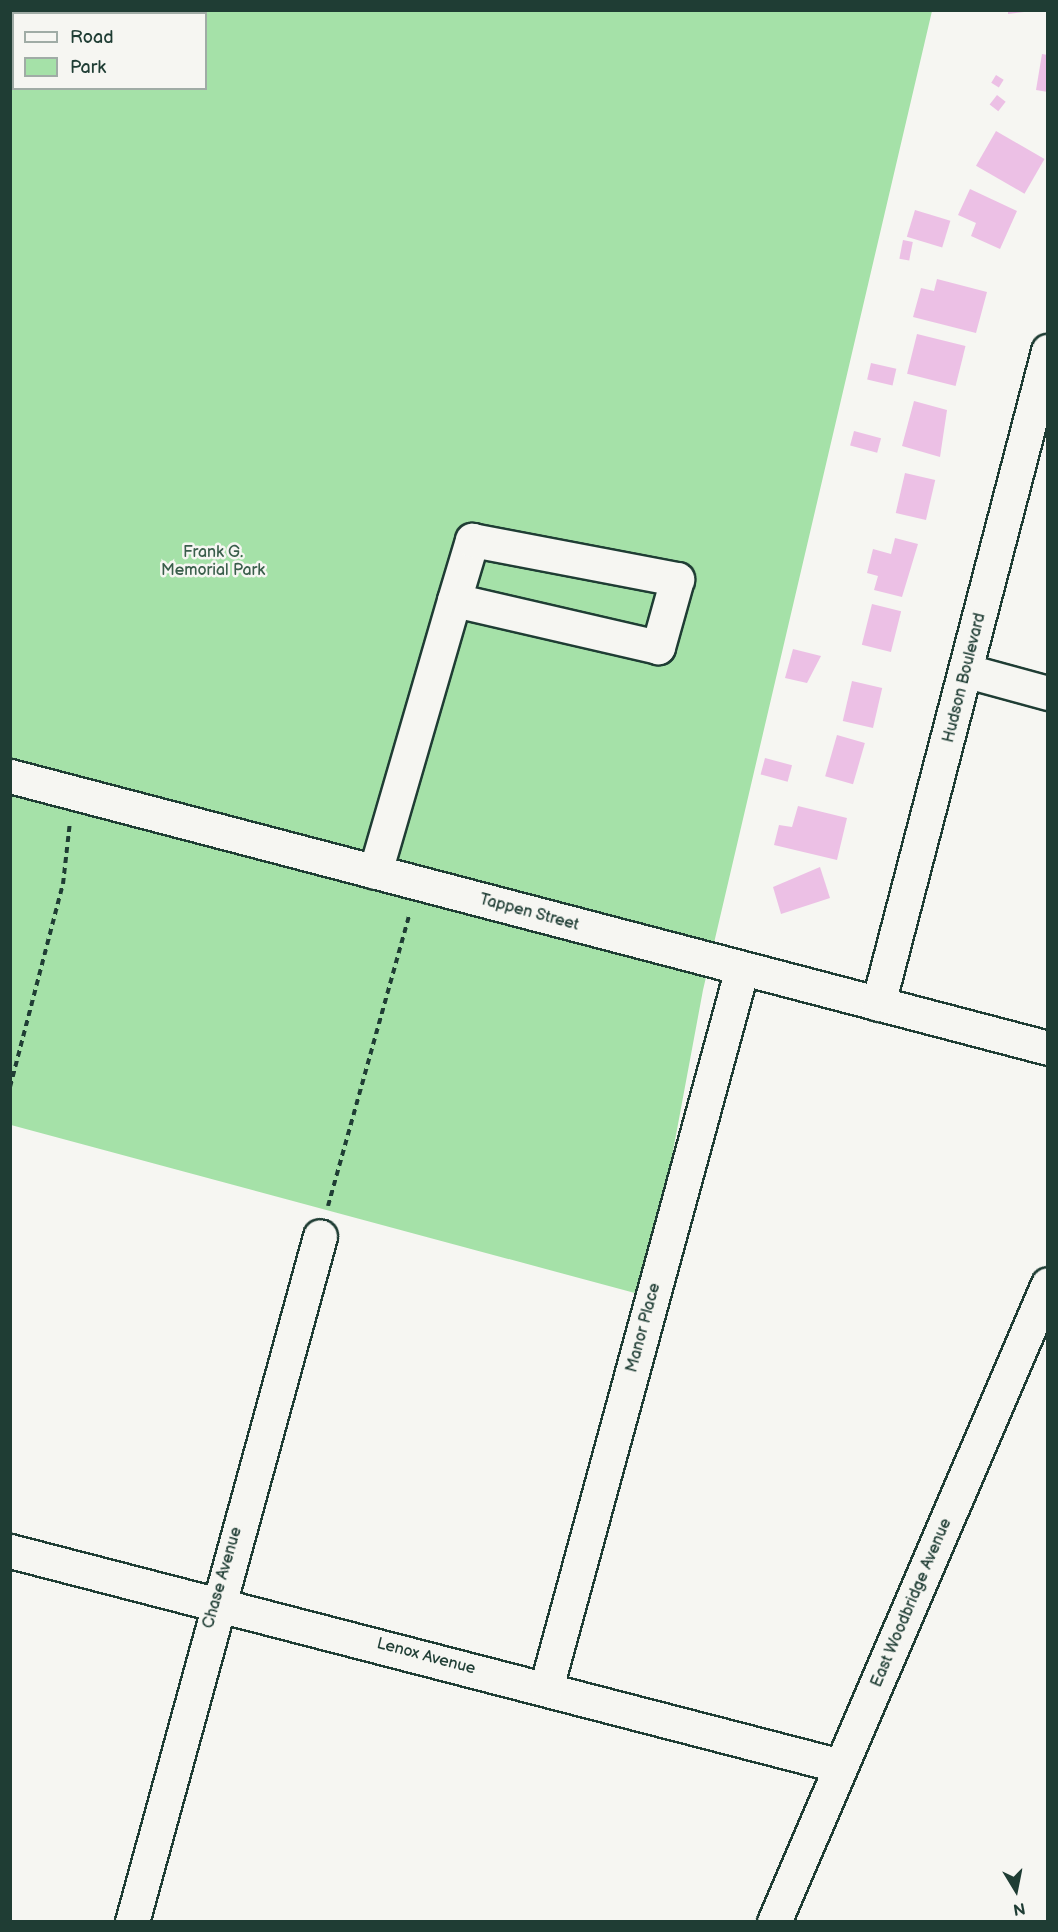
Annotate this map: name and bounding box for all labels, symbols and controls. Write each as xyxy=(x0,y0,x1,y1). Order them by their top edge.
legend xyxy=(12,12,207,90)
text: Road xyxy=(70,27,114,48)
text: Park xyxy=(70,57,106,78)
park label: Frank G. Memorial Park xyxy=(161,543,265,581)
street label: Hudson Boulevard xyxy=(940,611,990,745)
street label: Tappen Street xyxy=(477,890,581,936)
street label: Manor Place xyxy=(623,1281,665,1375)
street label: East Woodbridge Avenue xyxy=(868,1515,956,1691)
street label: Chase Avenue xyxy=(199,1525,247,1631)
street label: Lenox Avenue xyxy=(375,1635,477,1679)
north arrow xyxy=(986,1860,1046,1920)
text: N xyxy=(1012,1898,1027,1919)

